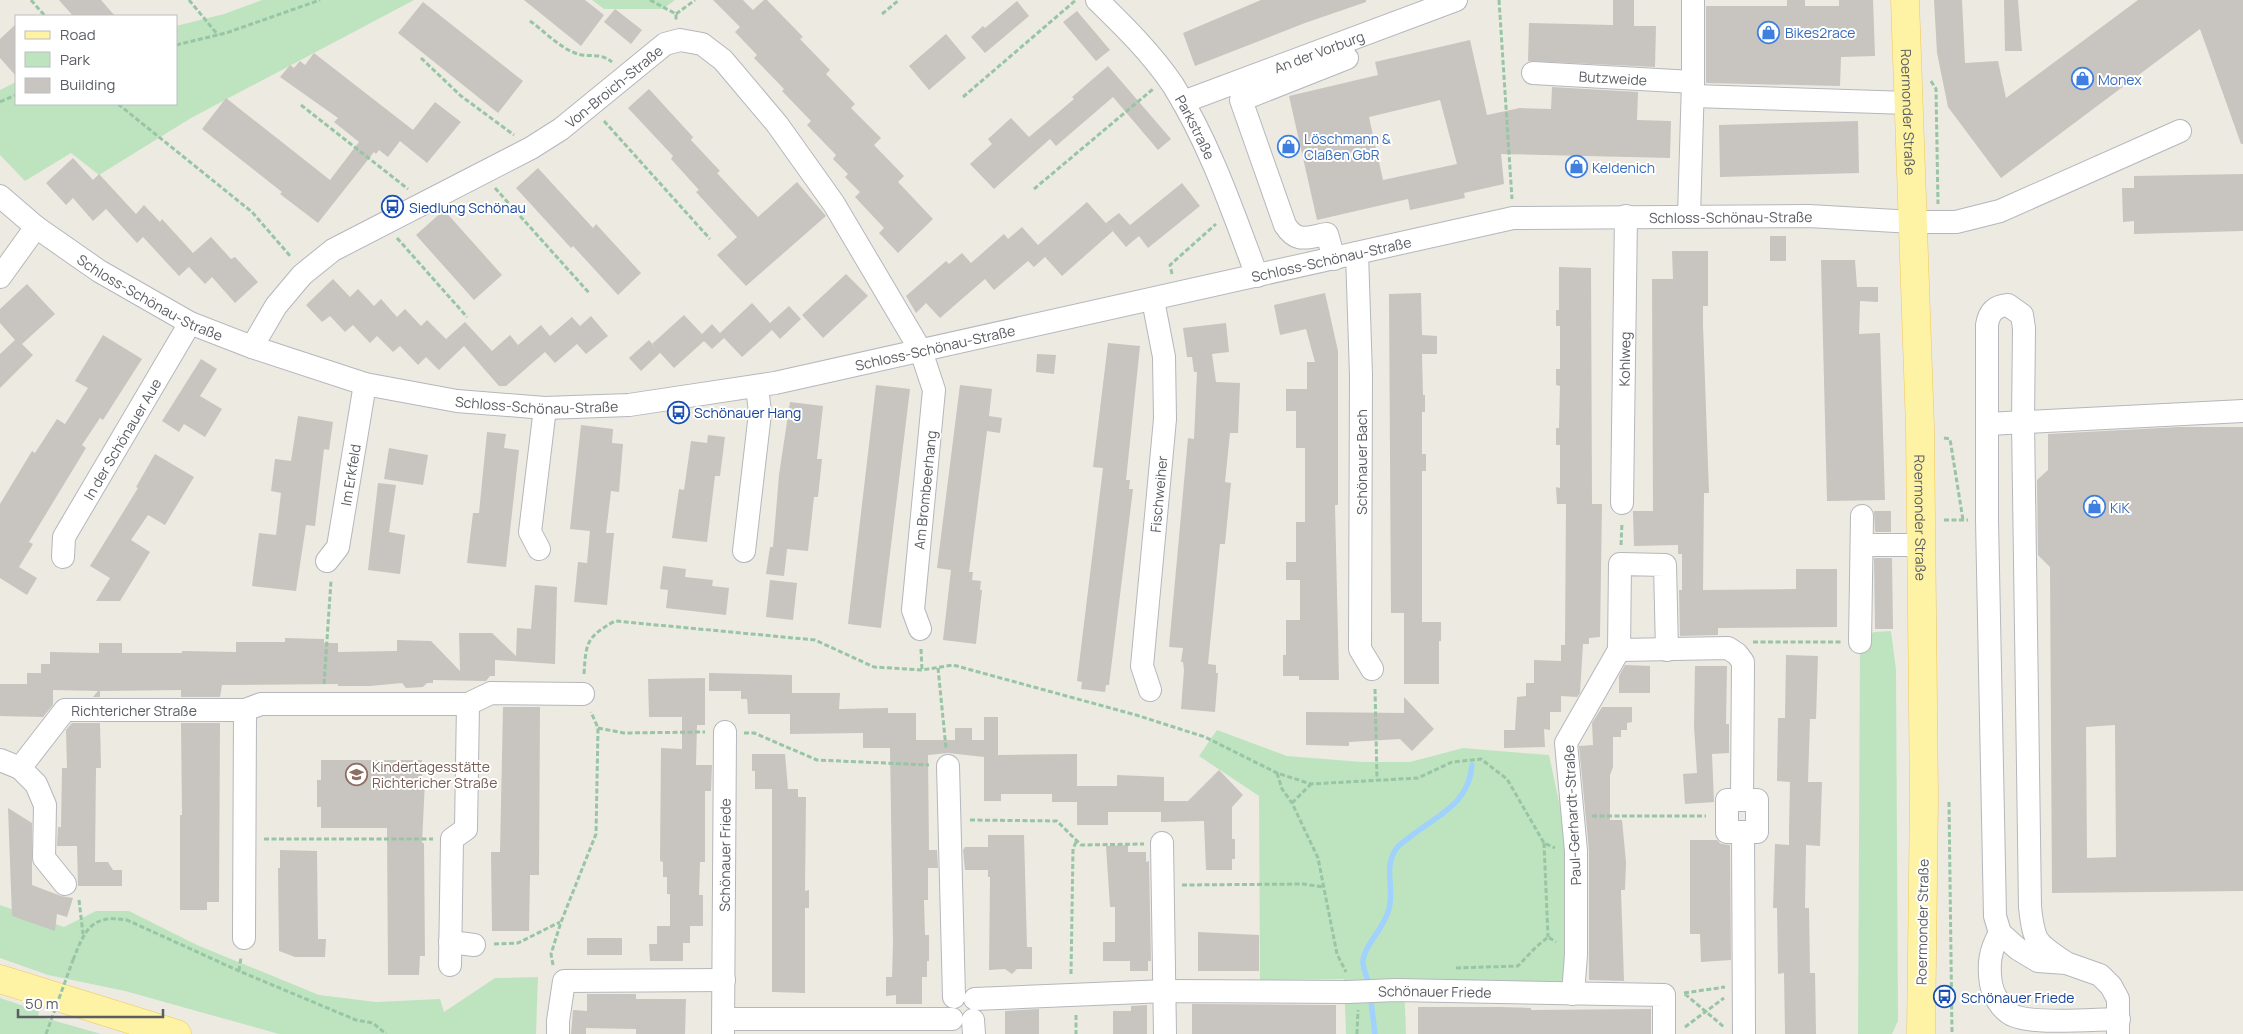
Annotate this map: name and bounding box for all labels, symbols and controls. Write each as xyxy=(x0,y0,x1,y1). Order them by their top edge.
legend xyxy=(15,15,178,105)
shop icon: Bikes2race xyxy=(1757,20,1781,44)
place label: Bikes2race xyxy=(1785,23,1855,42)
text: Road xyxy=(60,24,96,45)
street label: An der Vorburg xyxy=(1271,26,1367,77)
street label: Von-Broich-Straße xyxy=(561,40,666,131)
street label: Roermonder Straße xyxy=(1897,48,1921,175)
text: Park xyxy=(60,49,90,70)
street label: Butzweide xyxy=(1578,66,1648,89)
shop icon: Monex xyxy=(2070,67,2094,91)
place label: Monex xyxy=(2098,70,2142,89)
text: Building xyxy=(60,74,115,95)
street label: Parkstraße xyxy=(1171,91,1220,162)
place label: Löschmann & Claßen GbR xyxy=(1304,129,1391,164)
shop icon: Löschmann & Claßen GbR xyxy=(1276,134,1300,158)
shop icon: Keldenich xyxy=(1564,155,1588,179)
place label: Keldenich xyxy=(1592,158,1655,177)
bus stop icon: Siedlung Schönau xyxy=(381,195,405,219)
place label: Siedlung Schönau xyxy=(409,198,526,217)
street label: Schloss-Schönau-Straße xyxy=(1649,206,1813,227)
street label: Schloss-Schönau-Straße xyxy=(1249,232,1413,286)
street label: Schloss-Schönau-Straße xyxy=(74,249,226,344)
street label: Schloss-Schönau-Straße xyxy=(853,320,1017,374)
street label: Kohlweg xyxy=(1614,332,1634,386)
street label: In der Schönauer Aue xyxy=(79,375,165,503)
street label: Schloss-Schönau-Straße xyxy=(454,391,619,418)
bus stop icon: Schönauer Hang xyxy=(666,400,690,424)
place label: Schönauer Hang xyxy=(694,403,801,422)
street label: Schönauer Bach xyxy=(1352,409,1371,515)
street label: Am Brombeerhang xyxy=(909,430,941,550)
street label: Im Erkfeld xyxy=(335,442,364,507)
street label: Roermonder Straße xyxy=(1911,454,1931,581)
street label: Fischweiher xyxy=(1145,455,1171,533)
shop icon: KiK xyxy=(2082,495,2106,519)
place label: KiK xyxy=(2110,498,2131,517)
street label: Richtericher Straße xyxy=(71,701,197,720)
street label: Paul-Gerhardt-Straße xyxy=(1559,744,1585,886)
place label: Kindertagesstätte Richtericher Straße xyxy=(372,757,497,792)
school or university icon: Kindertagesstätte Richtericher Straße xyxy=(344,762,368,786)
street label: Schönauer Friede xyxy=(714,798,734,912)
street label: Roermonder Straße xyxy=(1911,859,1933,985)
street label: Schönauer Friede xyxy=(1378,980,1492,1001)
bus stop icon: Schönauer Friede xyxy=(1933,985,1957,1009)
scale bar xyxy=(18,986,162,1018)
place label: Schönauer Friede xyxy=(1961,988,2074,1007)
text: 50 m xyxy=(25,993,59,1014)

